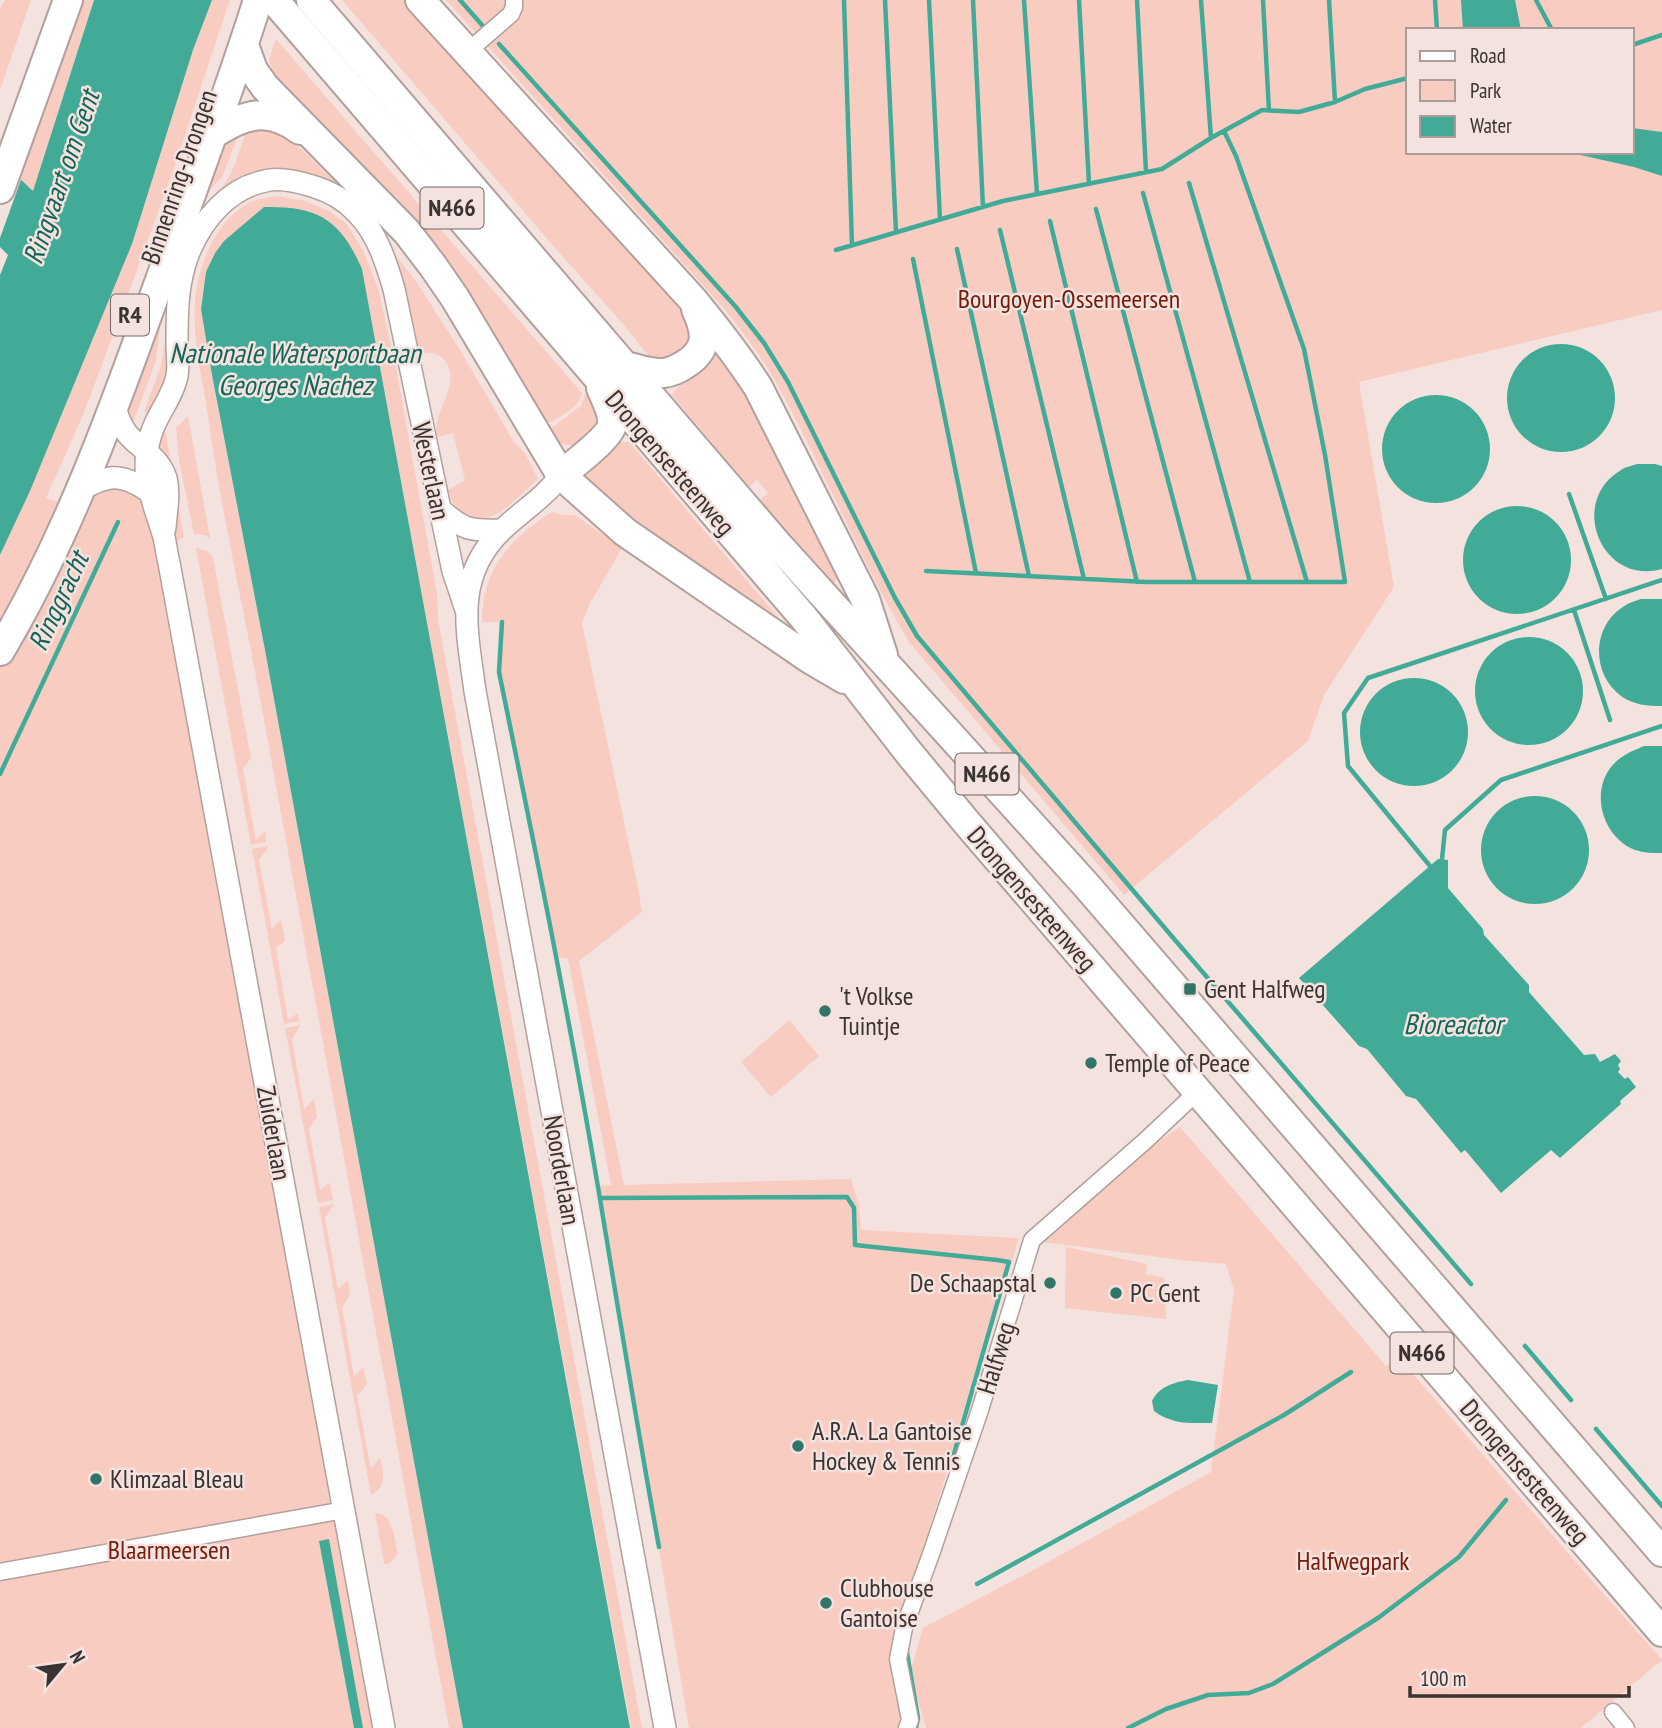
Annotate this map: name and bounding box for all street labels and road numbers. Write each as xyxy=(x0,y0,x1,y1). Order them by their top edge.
street label: Binnenring-Drongen xyxy=(133,85,224,269)
road number: N466 xyxy=(420,188,484,229)
road number: R4 xyxy=(111,294,149,336)
street label: Drongensesteenweg xyxy=(598,383,742,542)
street label: Westerlaan xyxy=(405,419,458,523)
road number: N466 xyxy=(956,754,1018,794)
street label: Drongensesteenweg xyxy=(960,819,1104,978)
street label: Zuiderlaan xyxy=(250,1083,299,1183)
street label: Noorderlaan xyxy=(537,1112,588,1227)
street label: Halfweg xyxy=(969,1318,1022,1398)
road number: N466 xyxy=(1390,1332,1454,1373)
street label: Drongensesteenweg xyxy=(1453,1392,1597,1551)

